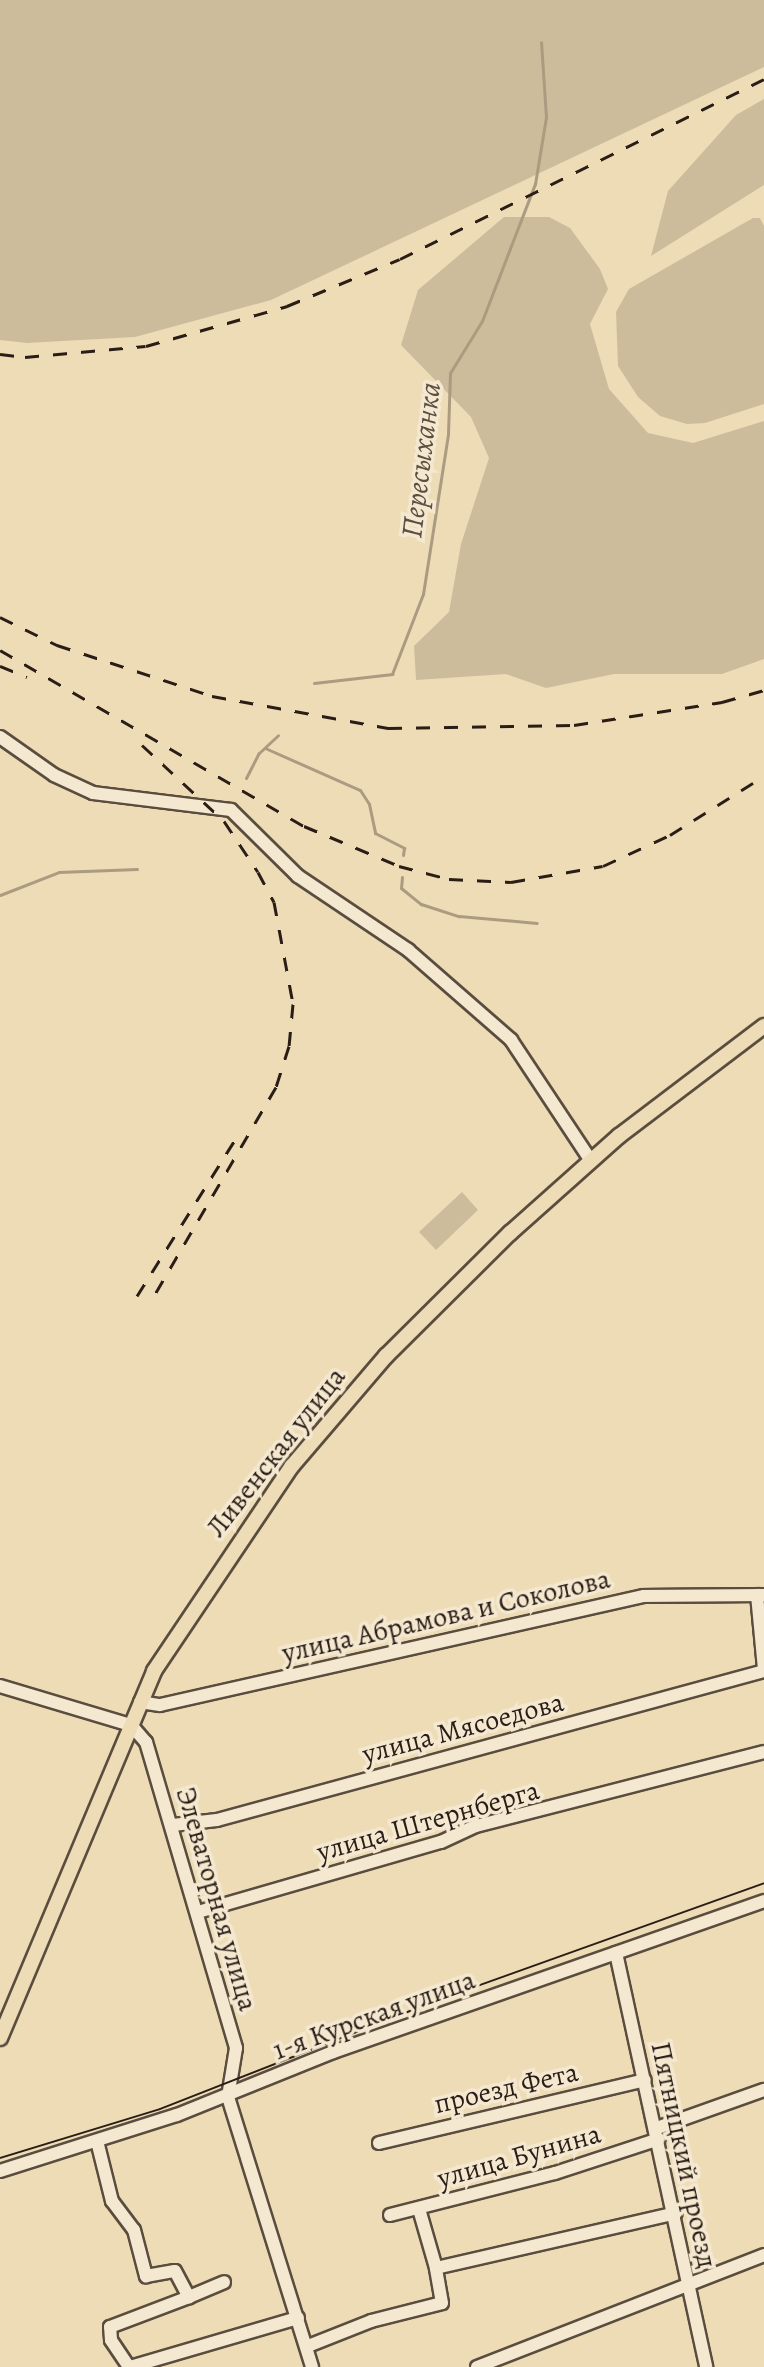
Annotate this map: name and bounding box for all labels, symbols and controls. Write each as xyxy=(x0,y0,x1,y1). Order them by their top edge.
water label: Пересыханка xyxy=(394,380,448,540)
street label: Ливенская улица xyxy=(199,1360,353,1544)
street label: улица Абрамова и Соколова xyxy=(279,1562,613,1670)
street label: улица Мясоедова xyxy=(359,1685,567,1771)
street label: улица Штернберга xyxy=(313,1773,543,1869)
street label: Элеваторная улица xyxy=(169,1783,265,2015)
street label: 1-я Курская улица xyxy=(268,1963,480,2067)
street label: Пятницкий проезд xyxy=(644,2039,724,2271)
street label: проезд Фета xyxy=(431,2055,581,2121)
street label: улица Бунина xyxy=(433,2117,605,2195)

